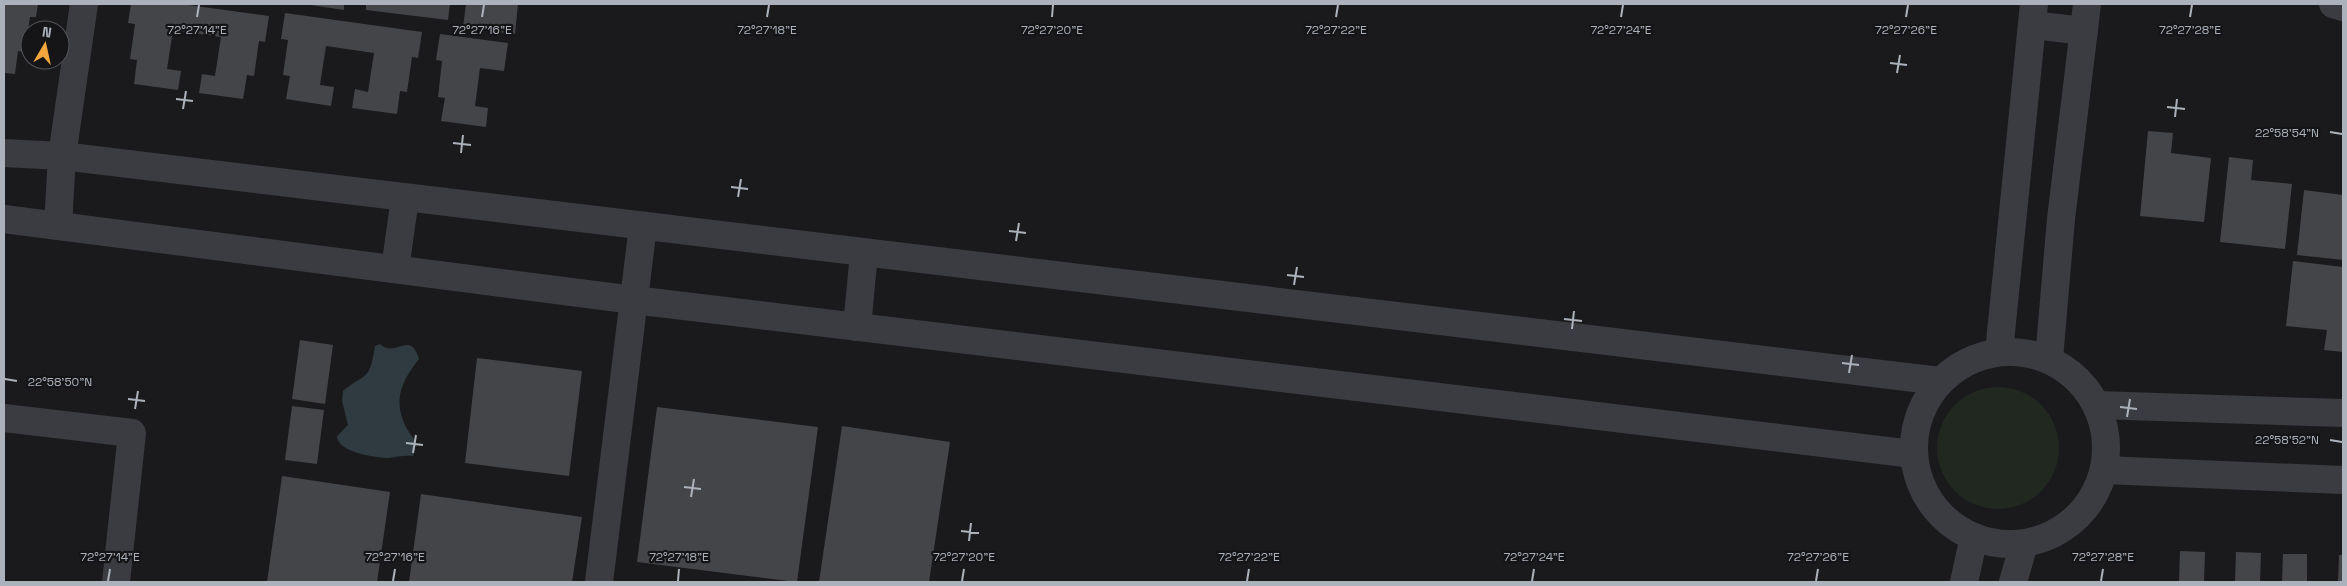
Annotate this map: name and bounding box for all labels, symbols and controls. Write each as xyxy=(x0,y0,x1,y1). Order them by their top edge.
north arrow xyxy=(20,20,70,70)
text: 72°27'14"E xyxy=(167,22,227,38)
text: 72°27'16"E xyxy=(452,22,512,38)
text: 72°27'18"E xyxy=(737,22,797,38)
text: 72°27'20"E xyxy=(1021,22,1083,38)
text: 72°27'22"E xyxy=(1305,22,1367,38)
text: 72°27'24"E xyxy=(1590,22,1652,38)
text: 72°27'26"E xyxy=(1875,22,1937,38)
text: 72°27'28"E xyxy=(2159,22,2221,38)
text: N xyxy=(41,23,53,42)
text: 22°58'54"N xyxy=(2255,125,2319,141)
text: 22°58'50"N xyxy=(28,374,92,390)
text: 22°58'52"N xyxy=(2255,432,2319,448)
text: 72°27'14"E xyxy=(80,549,140,565)
text: 72°27'16"E xyxy=(365,549,425,565)
text: 72°27'18"E xyxy=(649,549,709,565)
text: 72°27'20"E xyxy=(933,549,995,565)
text: 72°27'22"E xyxy=(1218,549,1280,565)
text: 72°27'24"E xyxy=(1503,549,1565,565)
text: 72°27'26"E xyxy=(1787,549,1849,565)
text: 72°27'28"E xyxy=(2072,549,2134,565)

